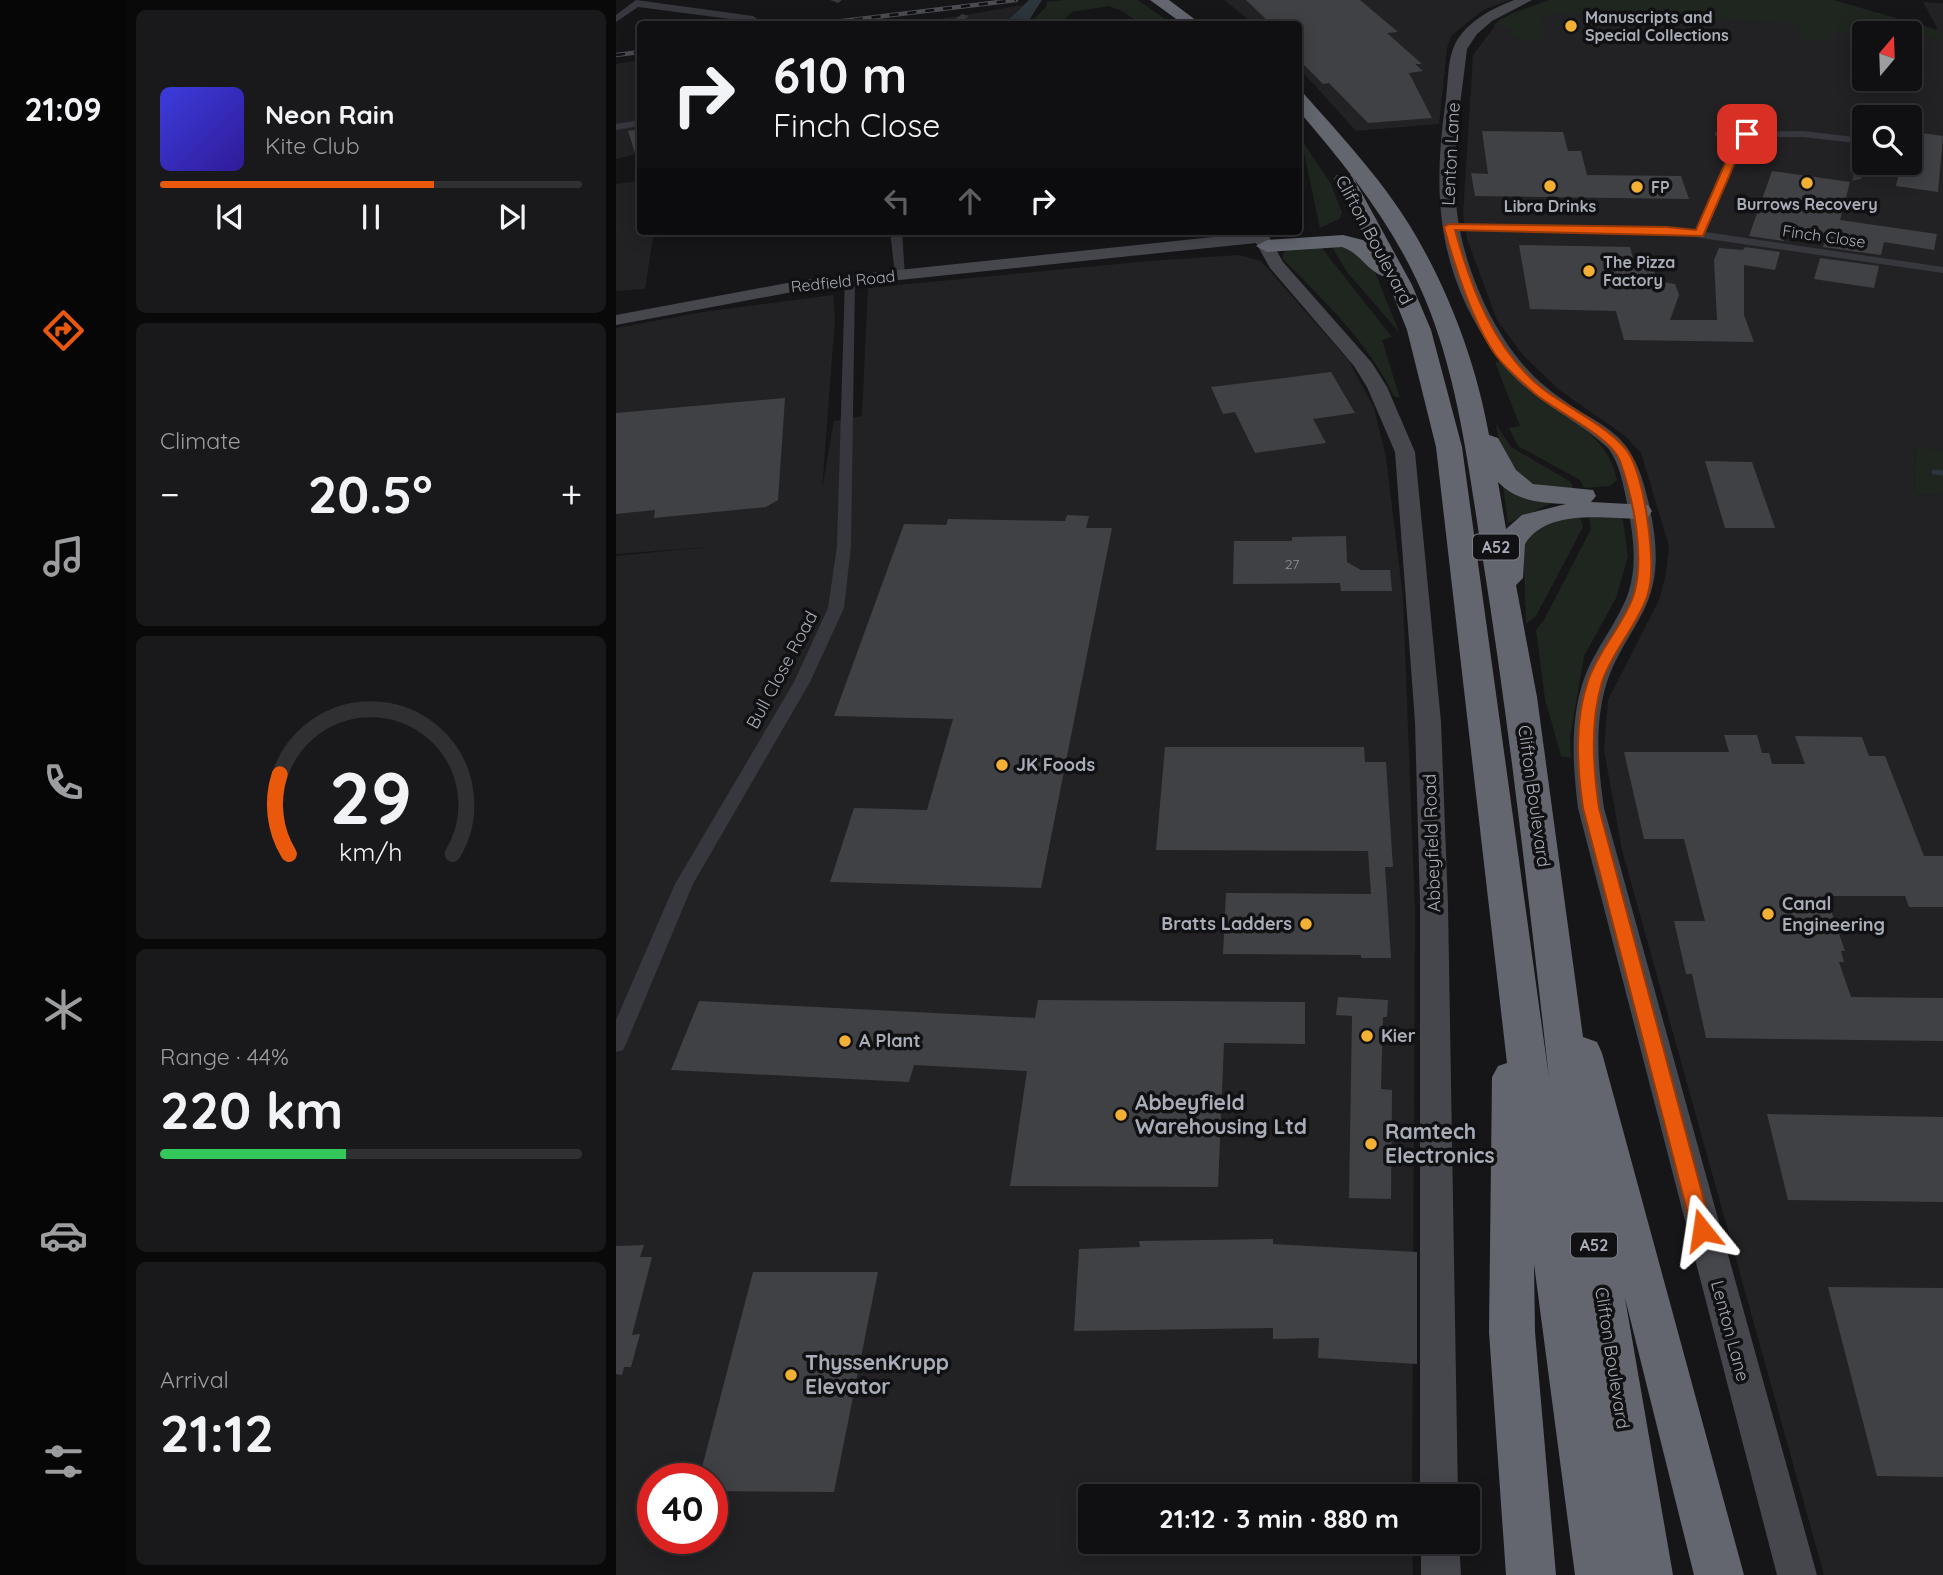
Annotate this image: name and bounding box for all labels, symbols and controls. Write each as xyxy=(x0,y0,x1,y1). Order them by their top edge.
place label: Manuscripts and Special Collections xyxy=(1585,7,1729,45)
marker: Manuscripts and Special Collections xyxy=(1563,18,1579,34)
north arrow xyxy=(1852,21,1922,91)
map controls xyxy=(1852,21,1922,175)
text: 610 m xyxy=(773,44,907,105)
icon: right xyxy=(658,49,749,140)
text: 21:09 xyxy=(24,89,102,129)
text: Neon Rain xyxy=(265,98,394,131)
street label: Lenton Lane xyxy=(1436,102,1465,206)
pin xyxy=(1717,104,1777,164)
text: Finch Close xyxy=(773,105,940,145)
button: search xyxy=(1852,105,1922,175)
icon: arrive xyxy=(1728,115,1766,153)
text: Kite Club xyxy=(265,131,360,160)
street label: Clifton Boulevard xyxy=(1331,171,1418,308)
marker: Burrows Recovery xyxy=(1799,175,1815,191)
place label: FP xyxy=(1651,177,1670,197)
marker: Libra Drinks xyxy=(1542,178,1558,194)
marker: FP xyxy=(1629,179,1645,195)
icon: left xyxy=(878,182,916,220)
icon: ahead xyxy=(951,182,989,220)
icon: right xyxy=(1024,182,1062,220)
place label: Burrows Recovery xyxy=(1736,194,1878,214)
place label: Libra Drinks xyxy=(1504,196,1597,216)
icon: previous xyxy=(211,198,249,236)
icon: pause xyxy=(352,198,390,236)
icon: next xyxy=(493,198,531,236)
street label: Finch Close xyxy=(1781,220,1867,252)
place label: The Pizza Factory xyxy=(1603,252,1675,290)
marker: The Pizza Factory xyxy=(1581,263,1597,279)
street label: Redfield Road xyxy=(790,266,896,296)
icon: directions xyxy=(39,306,88,355)
text: Climate xyxy=(160,426,241,455)
text: 20.5° xyxy=(308,461,433,526)
text: − xyxy=(160,470,180,518)
text: + xyxy=(561,470,582,518)
icon: music xyxy=(39,532,88,581)
road number: A52 xyxy=(1473,534,1519,560)
house number: 27 xyxy=(1285,555,1299,573)
street label: Bull Close Road xyxy=(741,607,822,733)
street label: Clifton Boulevard xyxy=(1513,723,1556,868)
text: 29 xyxy=(330,751,412,842)
place label: JK Foods xyxy=(1016,753,1095,776)
marker: JK Foods xyxy=(994,757,1010,773)
icon: phone xyxy=(39,758,88,807)
street label: Abbeyfield Road xyxy=(1418,773,1445,913)
text: km/h xyxy=(339,835,403,866)
place label: Canal Engineering xyxy=(1782,892,1885,936)
marker: Canal Engineering xyxy=(1760,906,1776,922)
place label: Bratts Ladders xyxy=(1161,912,1292,935)
marker: Bratts Ladders xyxy=(1298,916,1314,932)
icon: climate xyxy=(39,985,88,1034)
place label: Kier xyxy=(1381,1024,1416,1047)
marker: Kier xyxy=(1359,1028,1375,1044)
place label: A Plant xyxy=(859,1029,921,1052)
marker: A Plant xyxy=(837,1033,853,1049)
text: Range · 44% xyxy=(160,1042,289,1071)
text: 220 km xyxy=(160,1077,343,1142)
place label: Abbeyfield Warehousing Ltd xyxy=(1135,1089,1307,1139)
marker: Abbeyfield Warehousing Ltd xyxy=(1113,1107,1129,1123)
place label: Ramtech Electronics xyxy=(1385,1118,1495,1168)
marker: Ramtech Electronics xyxy=(1363,1136,1379,1152)
position arrow xyxy=(1665,1193,1739,1267)
icon: car xyxy=(39,1211,88,1260)
road number: A52 xyxy=(1571,1232,1617,1258)
street label: Lenton Lane xyxy=(1706,1278,1755,1384)
street label: Clifton Boulevard xyxy=(1590,1285,1635,1430)
place label: ThyssenKrupp Elevator xyxy=(805,1349,949,1399)
text: Arrival xyxy=(160,1365,229,1394)
marker: ThyssenKrupp Elevator xyxy=(783,1367,799,1383)
text: 21:12 xyxy=(160,1400,274,1465)
icon: filters xyxy=(39,1437,88,1486)
speed limit sign: 40 xyxy=(637,1463,728,1554)
text: 21:12 · 3 min · 880 m xyxy=(1159,1502,1399,1535)

